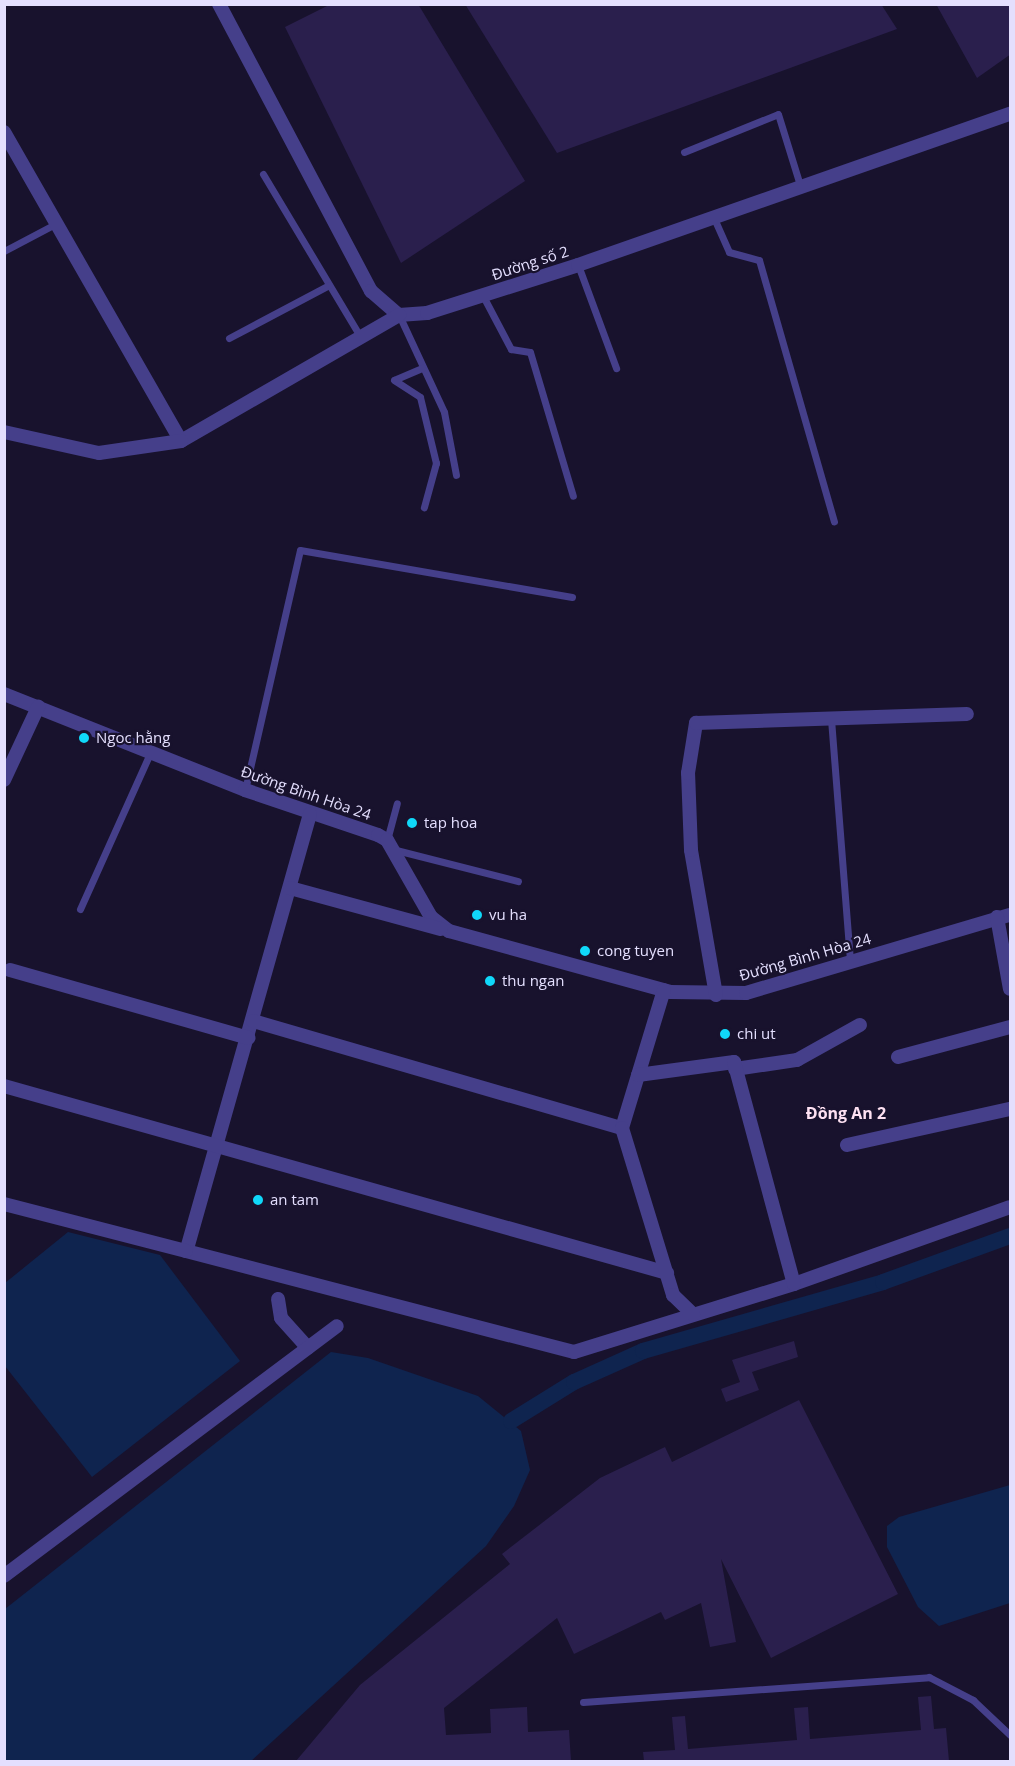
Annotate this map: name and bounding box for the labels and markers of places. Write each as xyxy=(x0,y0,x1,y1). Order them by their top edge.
place label: Ngoc hằng xyxy=(96,729,170,747)
marker: Ngoc hằng xyxy=(77,731,91,745)
place label: tap hoa xyxy=(424,814,477,832)
marker: tap hoa xyxy=(405,816,419,830)
place label: vu ha xyxy=(489,906,527,924)
marker: vu ha xyxy=(470,908,484,922)
place label: cong tuyen xyxy=(597,942,674,960)
marker: cong tuyen xyxy=(578,944,592,958)
place label: thu ngan xyxy=(502,972,565,990)
marker: thu ngan xyxy=(483,974,497,988)
place label: chi ut xyxy=(737,1025,776,1043)
marker: chi ut xyxy=(718,1027,732,1041)
place label: an tam xyxy=(270,1191,319,1209)
marker: an tam xyxy=(251,1193,265,1207)

